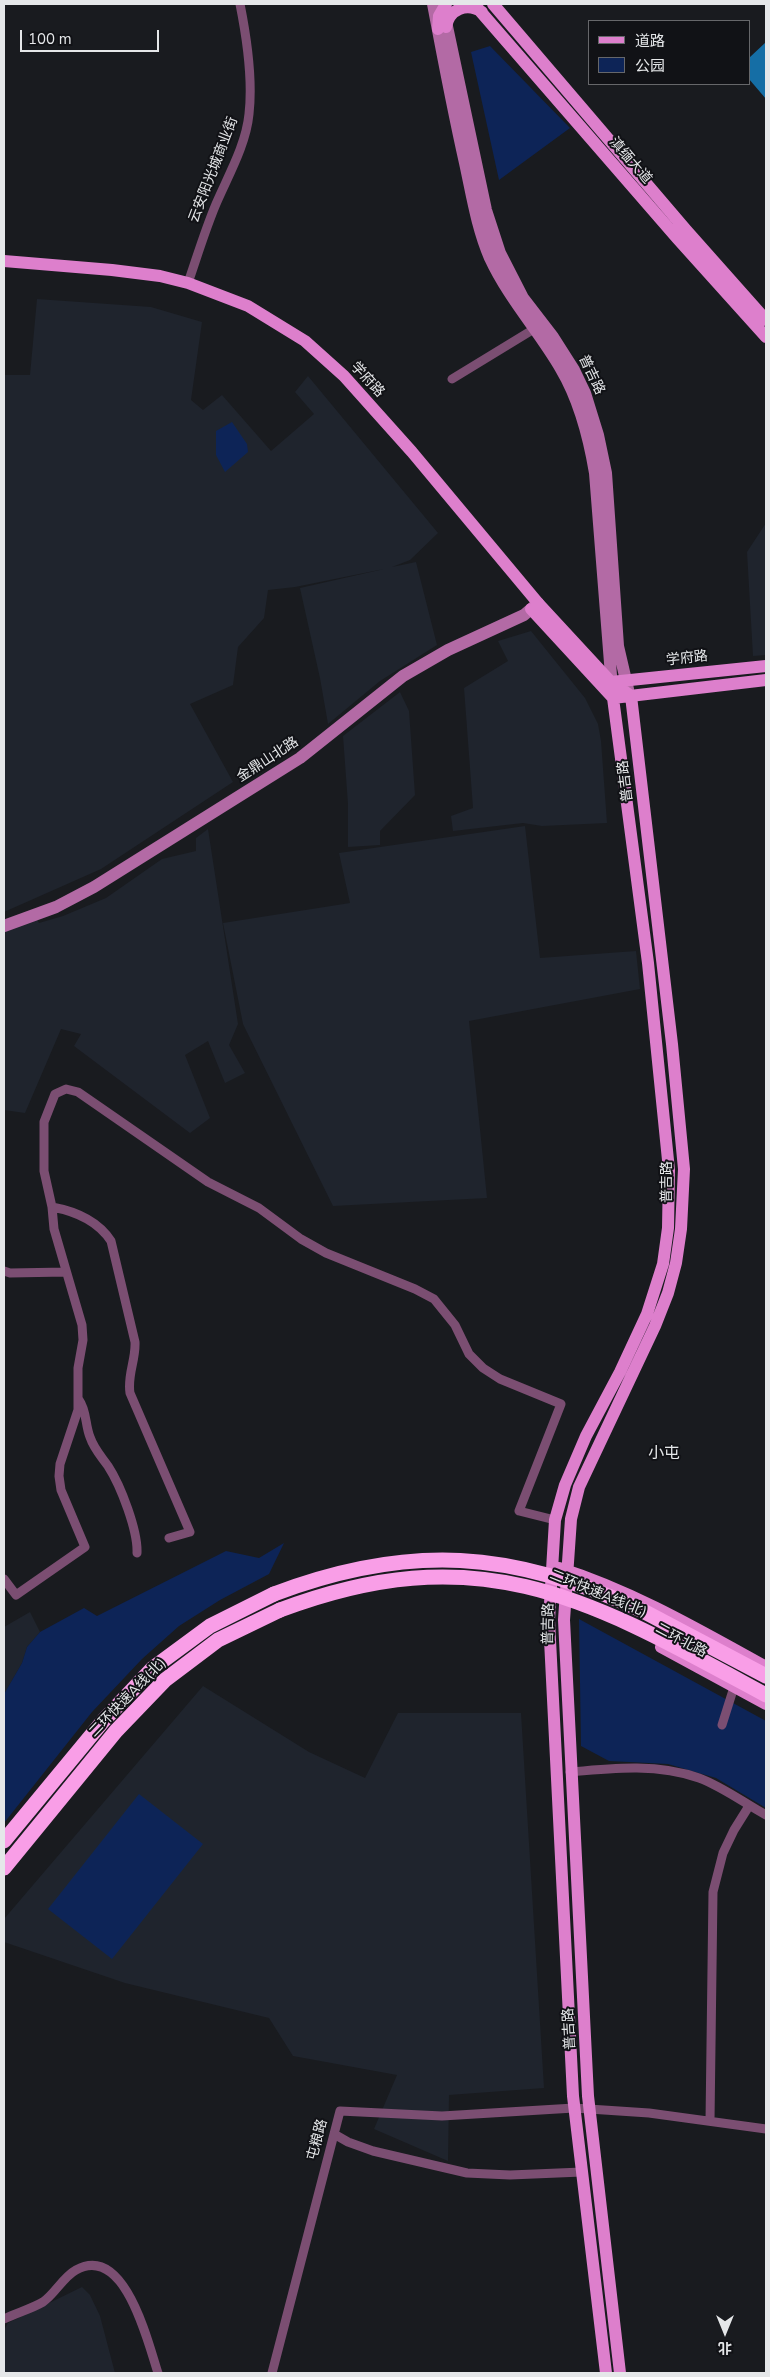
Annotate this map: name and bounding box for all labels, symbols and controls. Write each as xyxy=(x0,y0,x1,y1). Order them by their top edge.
scale bar xyxy=(22,20,161,52)
legend xyxy=(588,20,750,85)
text: 100 m xyxy=(28,29,72,49)
text: 道路 xyxy=(635,31,665,51)
text: 公园 xyxy=(635,56,665,76)
street label: 云安阳光城商业街 xyxy=(186,115,242,225)
street label: 滇缅大道 xyxy=(605,134,655,188)
street label: 普吉路 xyxy=(575,352,607,398)
street label: 学府路 xyxy=(347,359,387,401)
street label: 学府路 xyxy=(665,648,709,670)
street label: 金鼎山北路 xyxy=(234,734,302,786)
street label: 普吉路 xyxy=(615,759,637,803)
street label: 普吉路 xyxy=(660,1161,676,1203)
district label: 小屯 xyxy=(648,1444,680,1464)
street label: 二环快速A线(北) xyxy=(547,1567,649,1621)
street label: 普吉路 xyxy=(540,1603,558,1645)
street label: 二环北路 xyxy=(652,1620,710,1662)
street label: 二环快速A线(北) xyxy=(86,1655,170,1741)
street label: 普吉路 xyxy=(561,2008,579,2050)
street label: 屯粮路 xyxy=(304,2118,332,2162)
north arrow xyxy=(700,2307,750,2357)
text: 北 xyxy=(718,2338,732,2357)

